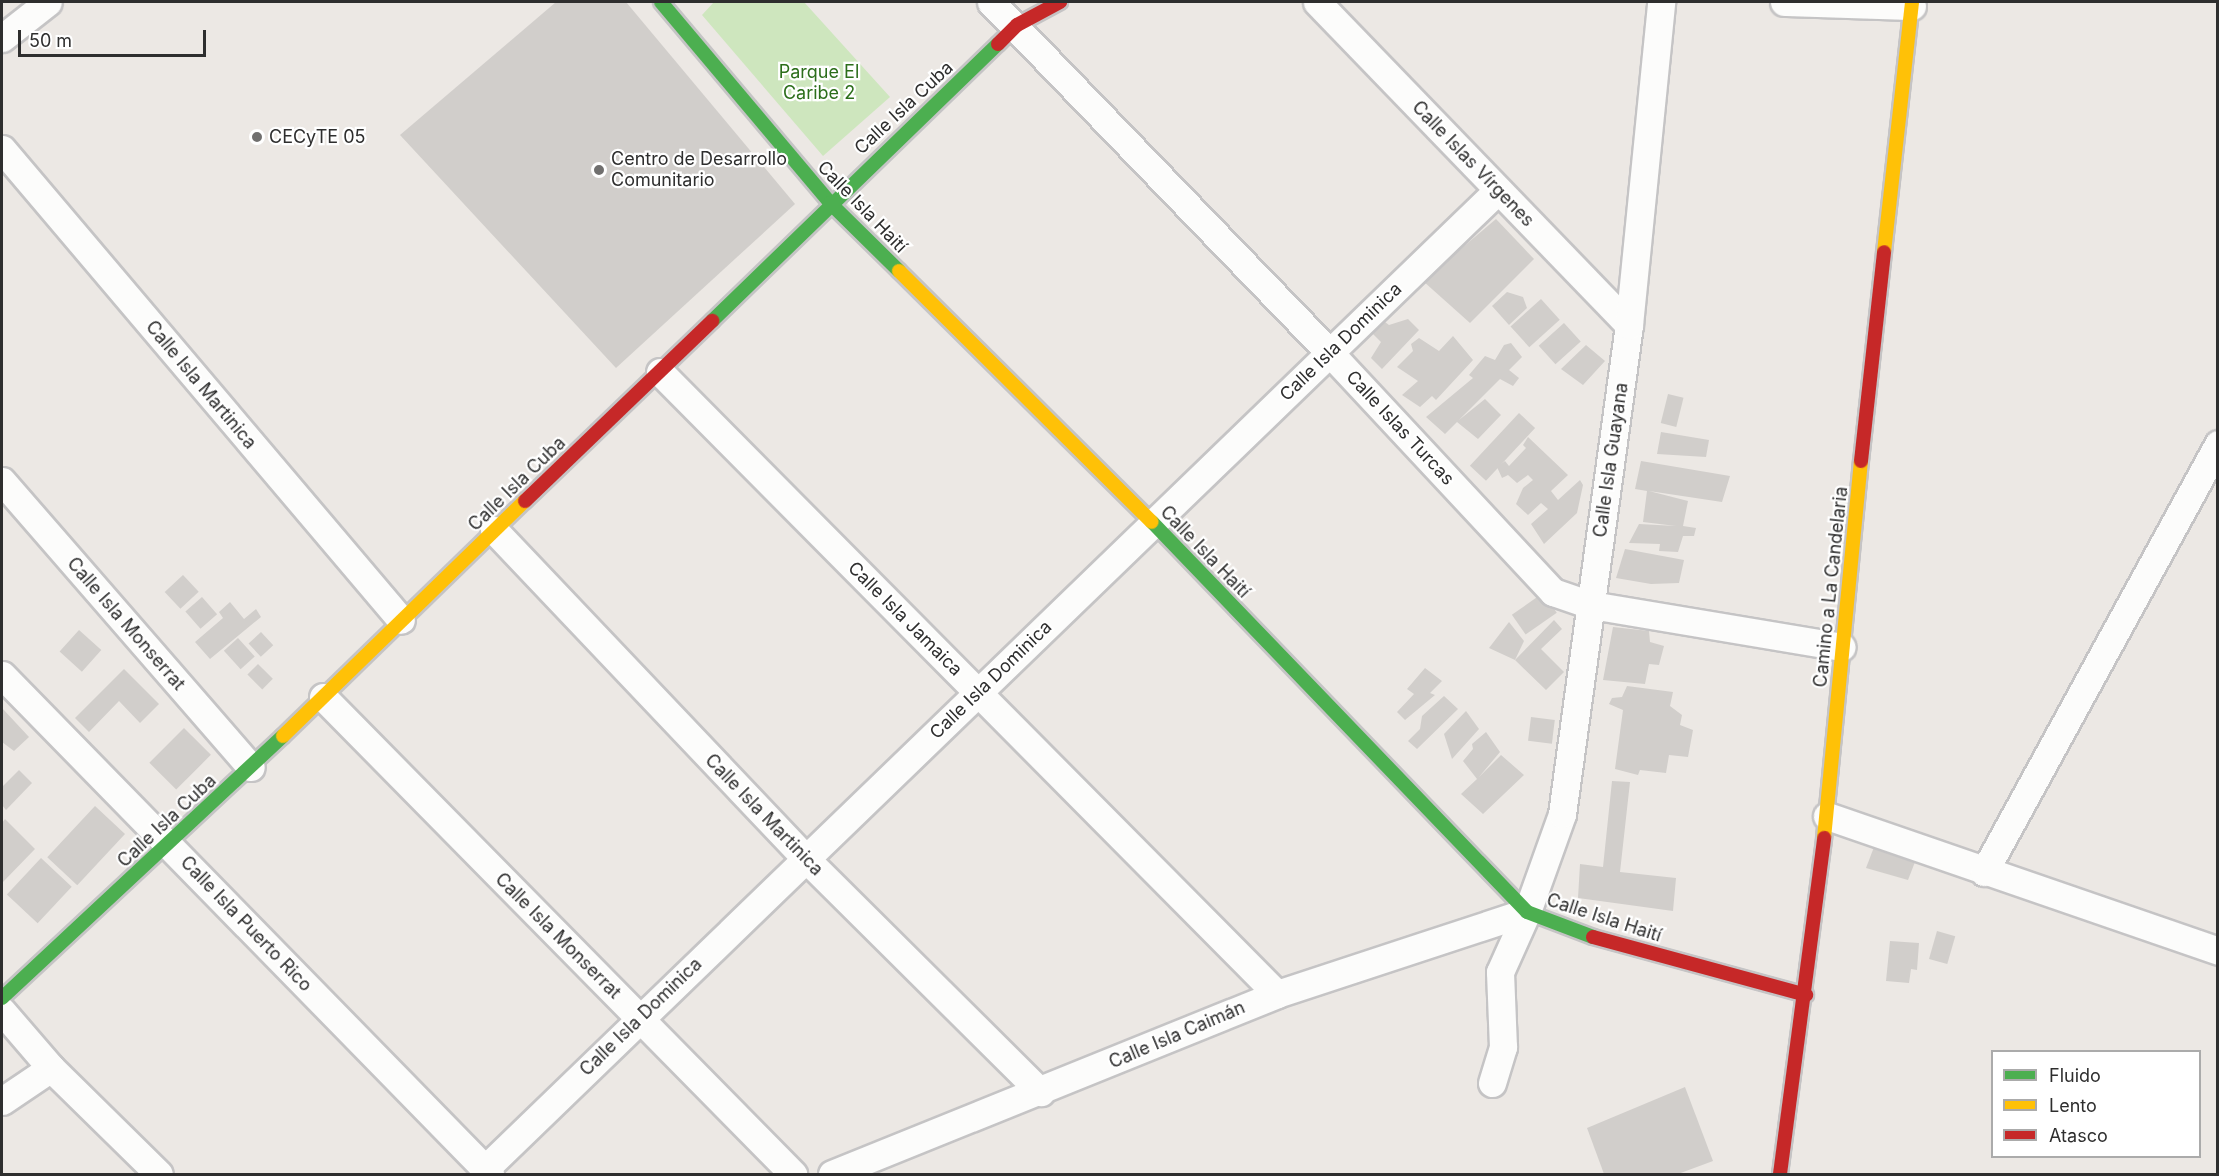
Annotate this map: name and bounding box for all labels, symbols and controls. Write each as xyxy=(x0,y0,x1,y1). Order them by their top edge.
scale bar xyxy=(21,18,208,56)
text: 50 m xyxy=(29,30,72,51)
street label: Calle Isla Cuba xyxy=(850,57,958,159)
park label: Parque El Caribe 2 xyxy=(779,62,859,104)
street label: Calle Islas Vírgenes xyxy=(1407,97,1539,231)
place label: CECyTE 05 xyxy=(269,126,365,148)
marker: CECyTE 05 xyxy=(250,130,264,144)
place label: Centro de Desarrollo Comunitario xyxy=(611,149,787,192)
street label: Calle Isla Haití xyxy=(813,157,911,257)
marker: Centro de Desarrollo Comunitario xyxy=(592,163,606,177)
street label: Calle Isla Dominica xyxy=(1276,278,1406,406)
street label: Calle Isla Martinica xyxy=(141,317,261,453)
street label: Calle Islas Turcas xyxy=(1342,366,1458,490)
street label: Calle Isla Guayana xyxy=(1589,381,1633,539)
street label: Calle Isla Cuba xyxy=(464,432,570,536)
street label: Camino a La Candelaria xyxy=(1810,486,1852,688)
street label: Calle Isla Haití xyxy=(1156,502,1254,602)
street label: Calle Isla Monserrat xyxy=(62,553,190,695)
street label: Calle Isla Jamaica xyxy=(843,557,967,681)
street label: Calle Isla Dominica xyxy=(926,616,1056,744)
street label: Calle Isla Martinica xyxy=(700,750,828,880)
street label: Calle Isla Cuba xyxy=(113,770,221,872)
street label: Calle Isla Puerto Rico xyxy=(176,852,316,996)
street label: Calle Isla Monserrat xyxy=(491,869,625,1003)
street label: Calle Isla Haití xyxy=(1544,889,1664,947)
street label: Calle Isla Dominica xyxy=(576,953,706,1081)
street label: Calle Isla Caimán xyxy=(1106,997,1248,1073)
legend xyxy=(1991,1050,2201,1158)
text: Fluido xyxy=(2049,1065,2101,1086)
text: Lento xyxy=(2049,1095,2097,1116)
text: Atasco xyxy=(2049,1125,2108,1146)

